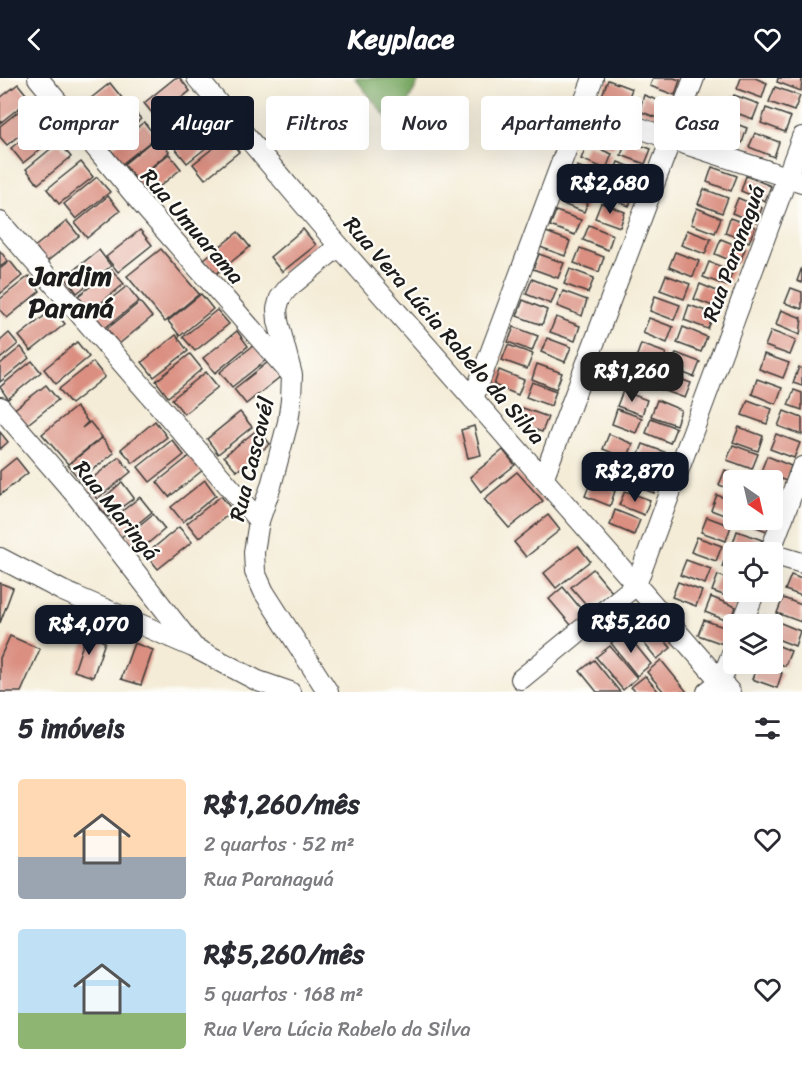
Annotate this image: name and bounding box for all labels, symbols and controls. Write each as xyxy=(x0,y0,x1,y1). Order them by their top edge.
text: Keyplace xyxy=(348,15,454,63)
icon: back xyxy=(18,23,51,56)
icon: heart xyxy=(751,23,784,56)
chip: Comprar xyxy=(18,96,139,150)
chip: Alugar xyxy=(151,96,254,150)
chip: Filtros xyxy=(266,96,369,150)
chip: Novo xyxy=(381,96,469,150)
chip: Apartamento xyxy=(481,96,642,150)
chip: Casa xyxy=(654,96,740,150)
street label: Rua Umuarama xyxy=(131,159,255,294)
pin: R$2,680 xyxy=(555,164,665,215)
text: R$2,680 xyxy=(571,166,649,201)
street label: Rua Paranaguá xyxy=(691,179,776,327)
street label: Rua Vera Lúcia Rabelo da Silva xyxy=(334,207,556,454)
district label: Jardim Paraná xyxy=(28,251,114,332)
pin: R$1,260 xyxy=(577,352,687,403)
text: R$1,260 xyxy=(594,354,670,389)
street label: Rua Cascavél xyxy=(217,392,286,525)
street label: Rua Maringá xyxy=(63,451,170,570)
pin: R$2,870 xyxy=(580,452,690,503)
text: R$2,870 xyxy=(596,454,674,489)
north arrow xyxy=(723,470,783,530)
map controls xyxy=(723,470,783,674)
button: locate xyxy=(723,542,783,602)
pin: R$5,260 xyxy=(576,603,686,654)
pin: R$4,070 xyxy=(34,605,144,656)
text: R$5,260 xyxy=(592,605,670,640)
text: R$4,070 xyxy=(49,607,129,642)
button: layers xyxy=(723,614,783,674)
text: 5 imóveis xyxy=(18,705,124,751)
icon: filters xyxy=(751,712,784,745)
text: R$1,260/mês xyxy=(204,781,360,827)
icon: home xyxy=(66,803,138,875)
icon: heart xyxy=(751,823,784,856)
text: 2 quartos · 52 m² xyxy=(204,827,355,862)
text: Rua Paranaguá xyxy=(204,862,334,897)
text: R$5,260/mês xyxy=(204,931,365,977)
icon: home xyxy=(66,953,138,1025)
icon: heart xyxy=(751,973,784,1006)
text: 5 quartos · 168 m² xyxy=(204,977,363,1012)
text: Rua Vera Lúcia Rabelo da Silva xyxy=(204,1012,471,1047)

